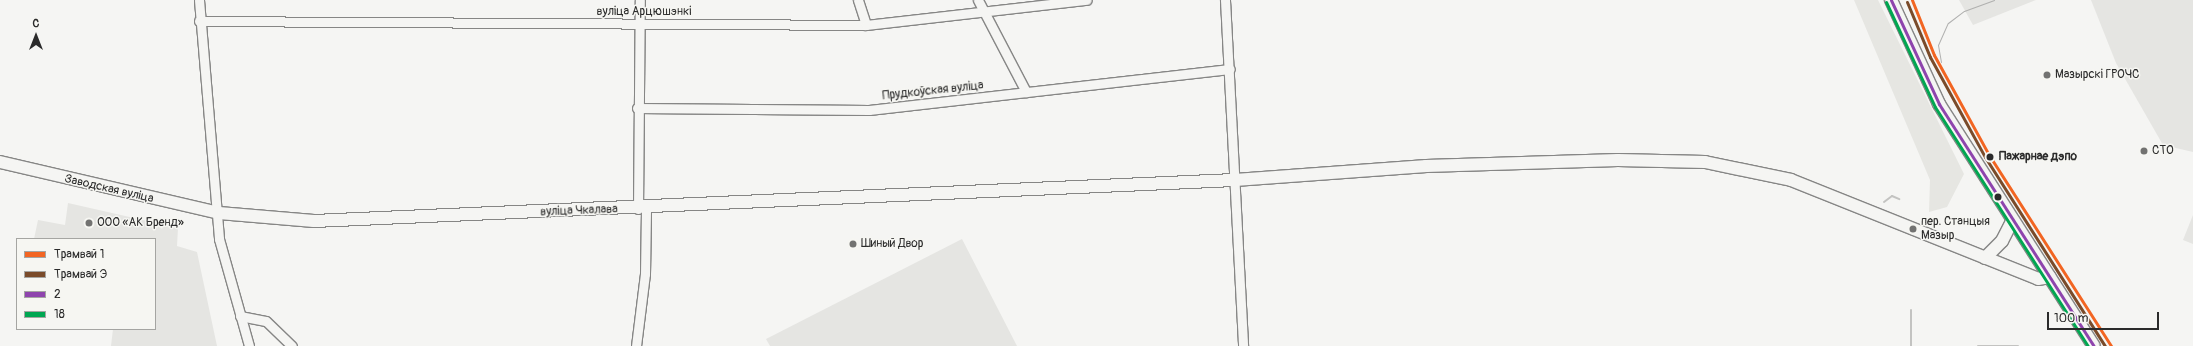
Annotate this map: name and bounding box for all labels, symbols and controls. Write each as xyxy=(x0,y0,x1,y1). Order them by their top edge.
street label: вуліца Арцюшэнкі xyxy=(597,5,691,19)
north arrow xyxy=(16,16,56,56)
text: С xyxy=(33,17,39,30)
place label: Мазырскі ГРОЧС xyxy=(2055,68,2139,82)
marker: Мазырскі ГРОЧС xyxy=(2042,70,2052,80)
street label: Прудкоўская вуліца xyxy=(882,79,984,103)
place label: СТО xyxy=(2152,144,2174,158)
marker: СТО xyxy=(2139,146,2149,156)
place label: Пажарнае дэпо xyxy=(1999,150,2077,164)
marker: Пажарнае дэпо xyxy=(1984,151,1996,163)
street label: Заводская вуліца xyxy=(63,172,155,206)
unlabelled marker xyxy=(1993,192,2003,202)
street label: вуліца Чкалава xyxy=(540,202,618,220)
place label: пер. Станцыя Мазыр xyxy=(1921,215,1990,243)
place label: ООО «АК Бренд» xyxy=(97,216,184,230)
marker: ООО «АК Бренд» xyxy=(84,218,94,228)
marker: пер. Станцыя Мазыр xyxy=(1908,224,1918,234)
place label: Шиный Двор xyxy=(861,237,923,251)
legend xyxy=(16,238,156,330)
marker: Шиный Двор xyxy=(848,239,858,249)
text: Трамвай 1 xyxy=(54,247,104,262)
text: Трамвай Э xyxy=(54,267,107,282)
text: 2 xyxy=(54,287,61,302)
scale bar xyxy=(2049,304,2161,330)
text: 18 xyxy=(54,307,65,322)
text: 100 m xyxy=(2054,311,2088,326)

